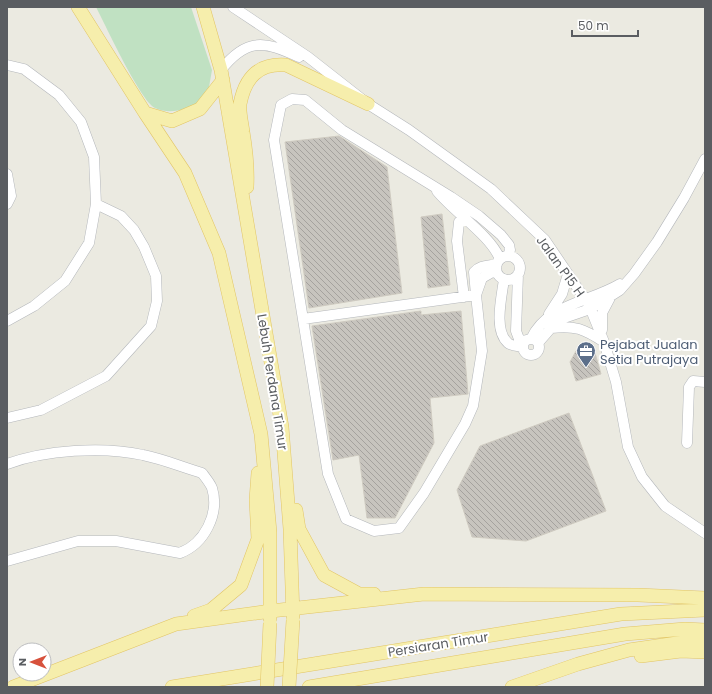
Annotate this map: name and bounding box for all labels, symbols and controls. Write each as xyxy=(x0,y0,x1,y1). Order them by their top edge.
scale bar xyxy=(572,12,638,38)
text: 50 m xyxy=(578,17,609,34)
street label: Jalan P15 H xyxy=(532,232,589,301)
street label: Lebuh Perdana Timur xyxy=(252,312,293,452)
place label: Pejabat Jualan Setia Putrajaya xyxy=(600,335,698,369)
office icon: Pejabat Jualan Setia Putrajaya xyxy=(575,340,597,368)
street label: Persiaran Timur xyxy=(386,627,490,662)
north arrow xyxy=(12,642,52,682)
text: N xyxy=(14,658,30,666)

